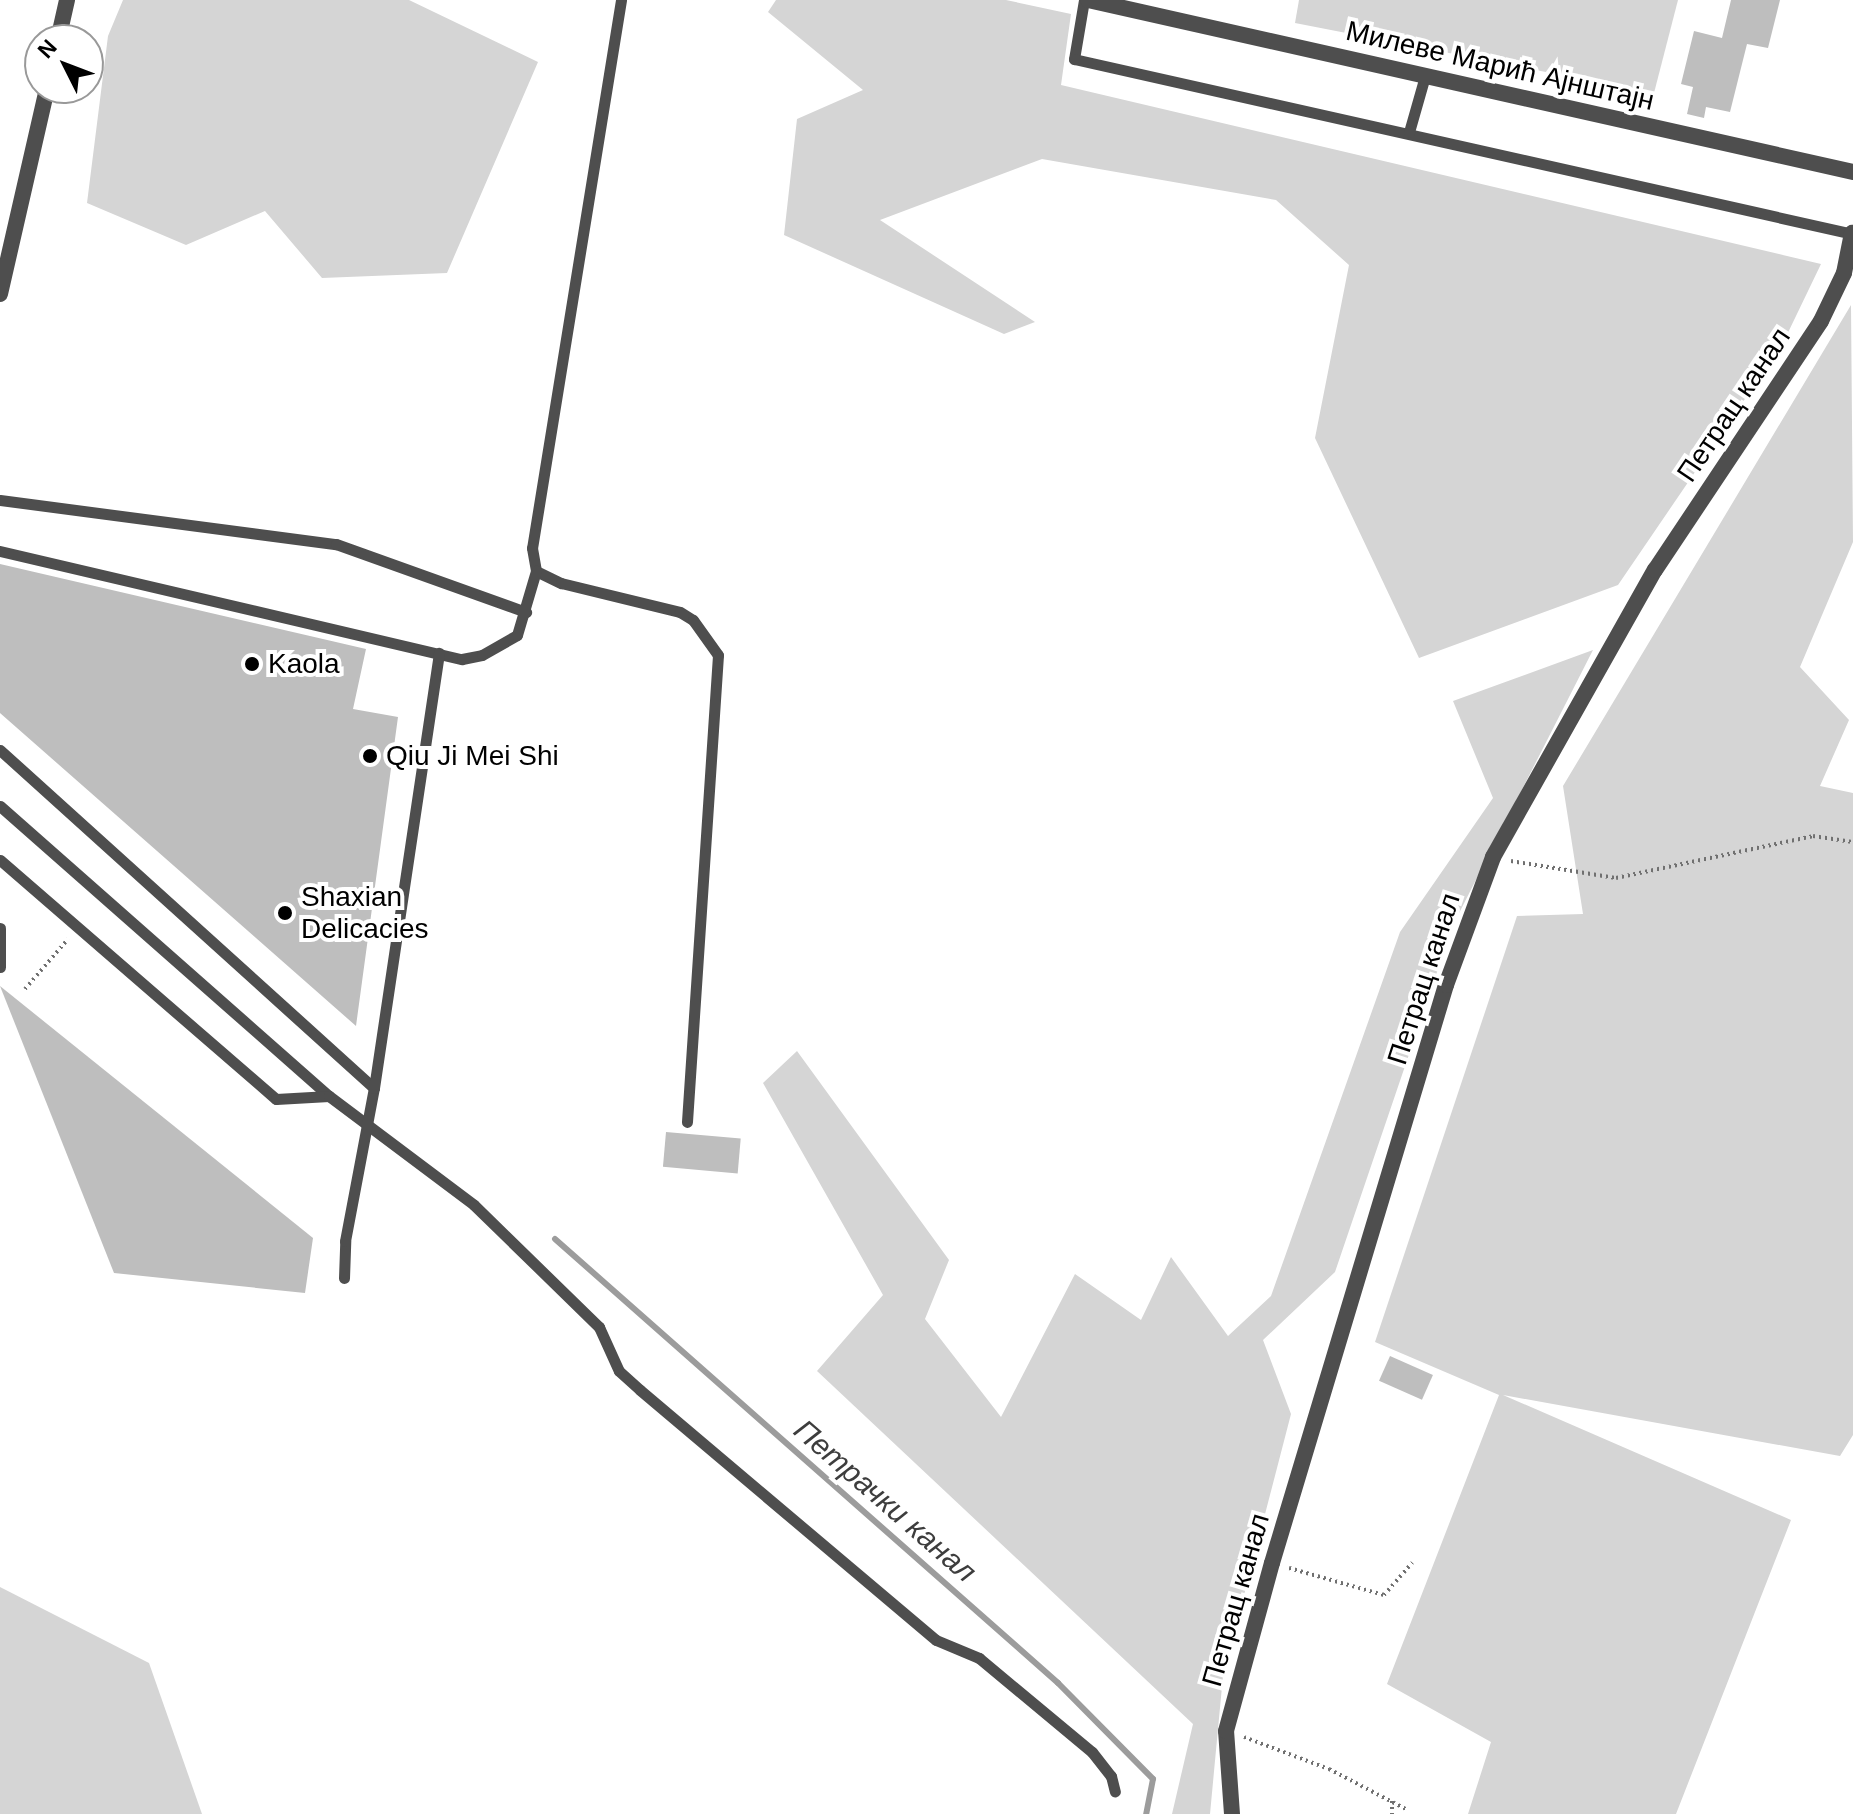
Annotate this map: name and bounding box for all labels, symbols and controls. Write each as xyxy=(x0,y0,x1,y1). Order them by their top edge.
street label: Милеве Марић Ајнштајн xyxy=(1343,14,1657,118)
north arrow xyxy=(24,24,104,104)
text: N xyxy=(33,35,62,63)
street label: Петрац канал xyxy=(1670,322,1798,488)
place label: Kaola xyxy=(268,647,340,681)
marker: Kaola xyxy=(243,655,261,673)
place label: Qiu Ji Mei Shi xyxy=(386,739,559,773)
marker: Qiu Ji Mei Shi xyxy=(361,747,379,765)
place label: Shaxian Delicacies xyxy=(301,880,429,946)
street label: Петрац канал xyxy=(1380,889,1468,1069)
marker: Shaxian Delicacies xyxy=(276,904,294,922)
water label: Петрачки канал xyxy=(787,1412,983,1590)
street label: Петрац канал xyxy=(1195,1510,1277,1690)

